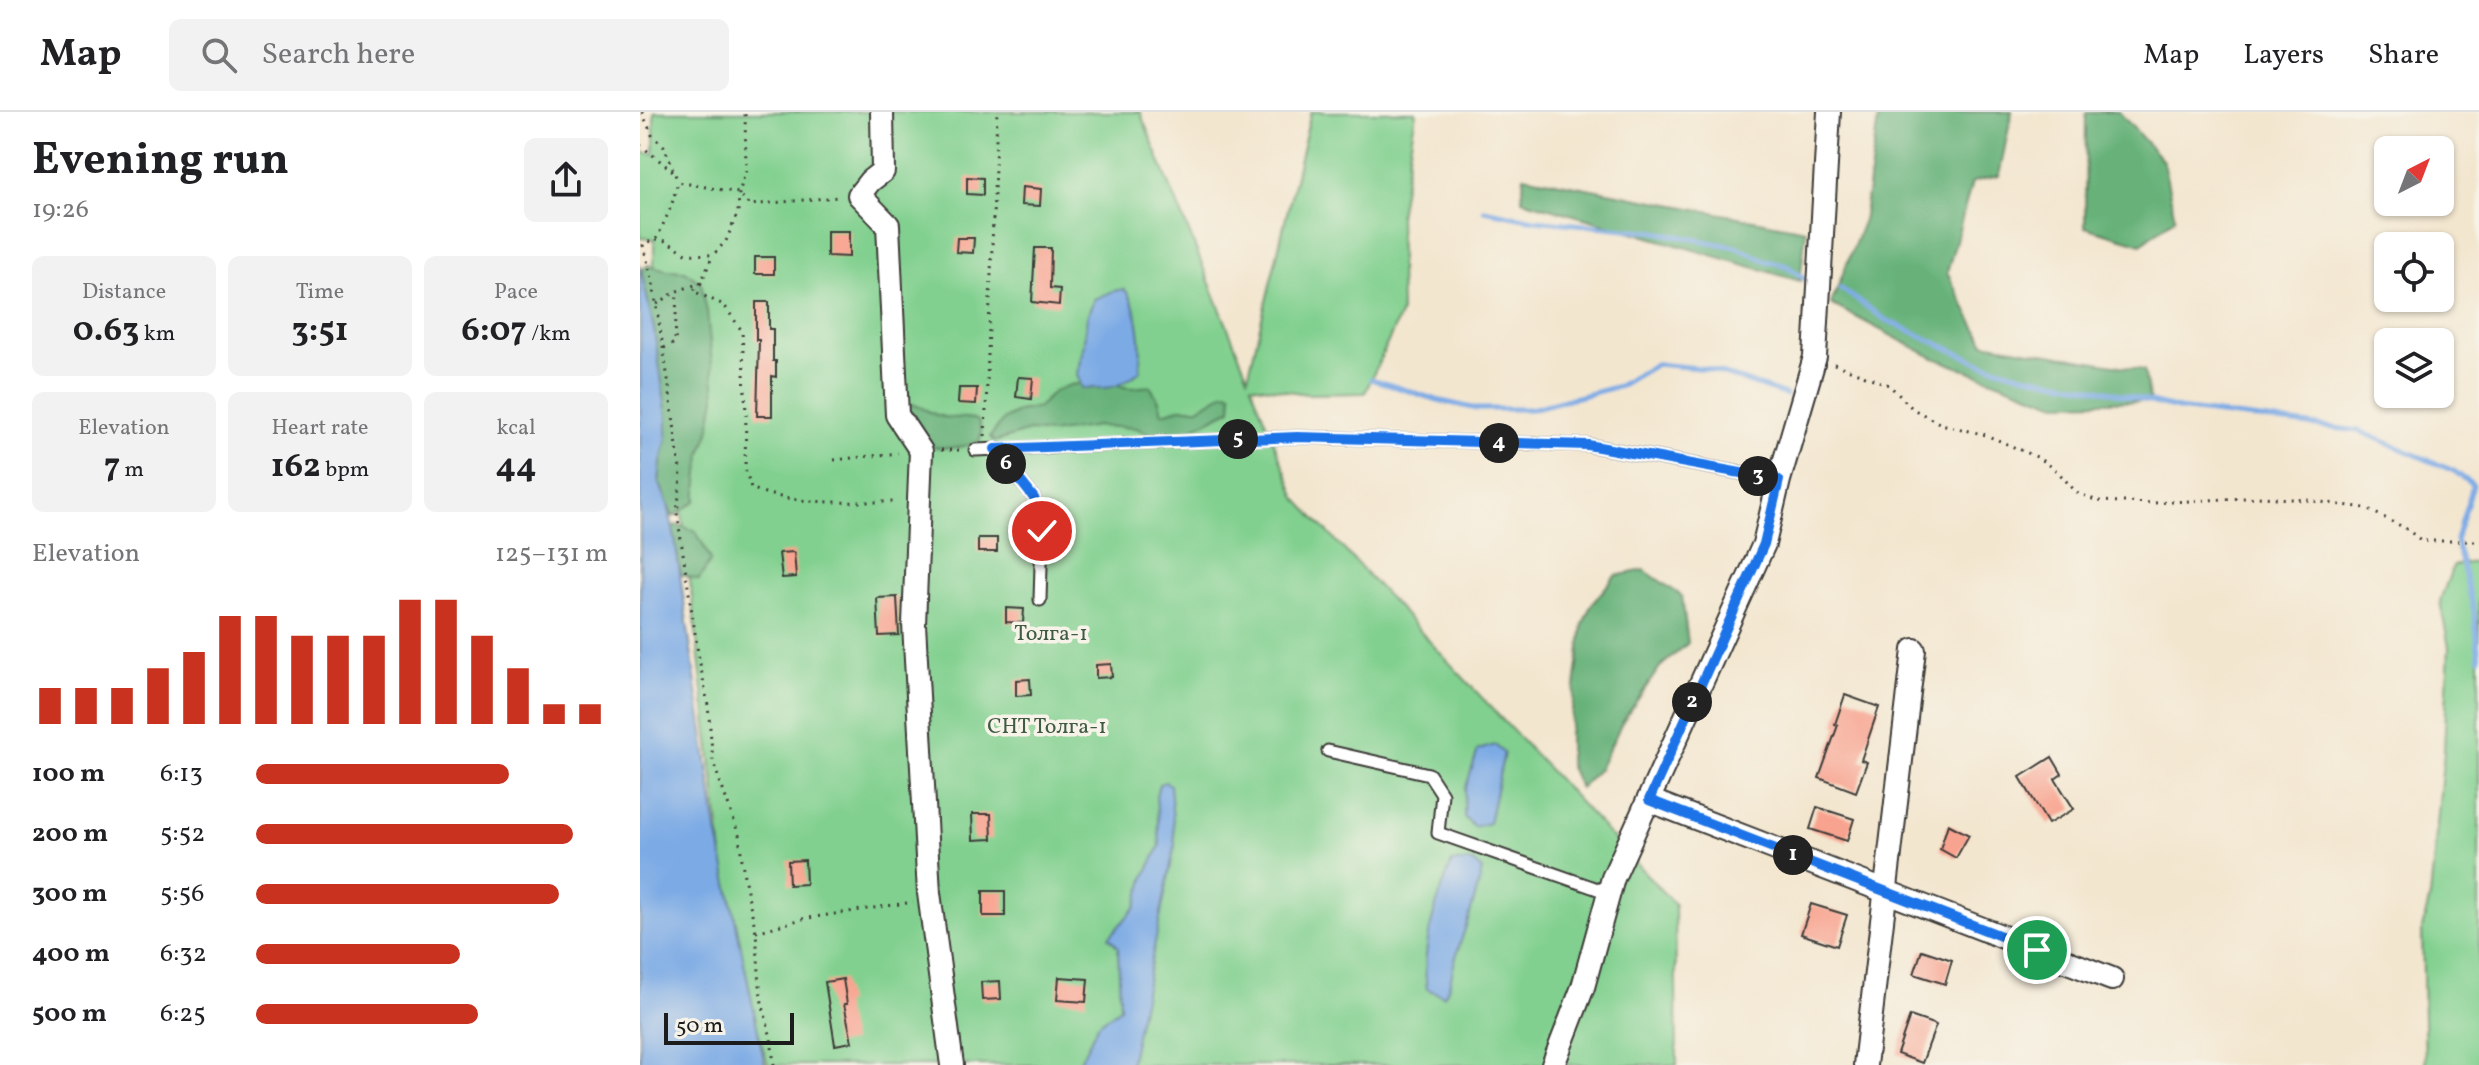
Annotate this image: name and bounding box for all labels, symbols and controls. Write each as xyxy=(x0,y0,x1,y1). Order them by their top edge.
search box xyxy=(169,19,729,91)
text: Map xyxy=(40,29,121,82)
icon: search xyxy=(197,33,241,77)
text: Search here xyxy=(261,34,415,76)
text: Map xyxy=(2143,36,2199,75)
text: Layers xyxy=(2243,36,2324,75)
text: Share xyxy=(2368,36,2439,75)
text: Evening run xyxy=(32,131,289,192)
north arrow xyxy=(2374,136,2454,216)
map controls xyxy=(2374,136,2454,408)
button: share xyxy=(524,138,608,222)
text: 19:26 xyxy=(32,192,89,228)
button: locate xyxy=(2374,232,2454,312)
text: Distance xyxy=(82,277,166,308)
text: Time xyxy=(296,277,344,308)
text: Pace xyxy=(494,277,538,308)
text: 0.63 xyxy=(73,308,139,355)
text: 3:51 xyxy=(291,308,349,355)
text: 6:07 xyxy=(461,308,527,355)
text: km xyxy=(139,319,175,350)
text: /km xyxy=(527,319,571,350)
button: layers xyxy=(2374,328,2454,408)
text: Elevation xyxy=(78,413,170,444)
text: Heart rate xyxy=(271,413,369,444)
text: kcal xyxy=(496,413,536,444)
pin: 5 xyxy=(1218,419,1258,459)
text: 5 xyxy=(1233,423,1243,454)
pin: 4 xyxy=(1479,423,1519,463)
text: 4 xyxy=(1492,427,1506,458)
text: 7 xyxy=(104,444,120,491)
text: 162 xyxy=(271,444,321,491)
text: 44 xyxy=(495,444,537,491)
pin: 6 xyxy=(986,444,1026,484)
text: 6 xyxy=(1000,448,1012,479)
text: m xyxy=(120,455,144,486)
text: bpm xyxy=(321,455,369,486)
pin: 3 xyxy=(1738,456,1778,496)
text: 3 xyxy=(1752,460,1764,491)
pin xyxy=(1008,497,1076,565)
icon: check xyxy=(1020,509,1064,553)
text: Elevation xyxy=(32,536,140,572)
text: 125–131 m xyxy=(495,536,608,572)
park label: Толга-1 xyxy=(1014,619,1088,650)
pin: 2 xyxy=(1672,682,1712,722)
text: 2 xyxy=(1686,686,1698,717)
park label: СНТ Толга-1 xyxy=(987,712,1107,743)
text: 100 m xyxy=(32,756,105,792)
text: 6:13 xyxy=(160,756,203,792)
text: 200 m xyxy=(32,816,108,852)
text: 5:52 xyxy=(160,816,205,852)
pin: 1 xyxy=(1773,835,1813,875)
text: 1 xyxy=(1789,839,1797,870)
text: 300 m xyxy=(32,876,108,912)
text: 5:56 xyxy=(160,876,204,912)
pin xyxy=(2003,916,2071,984)
icon: arrive xyxy=(2015,928,2059,972)
text: 400 m xyxy=(32,936,110,972)
text: 6:32 xyxy=(160,936,207,972)
text: 500 m xyxy=(32,996,107,1032)
text: 6:25 xyxy=(160,996,206,1032)
scale bar xyxy=(664,1009,794,1045)
text: 50 m xyxy=(676,1011,723,1042)

